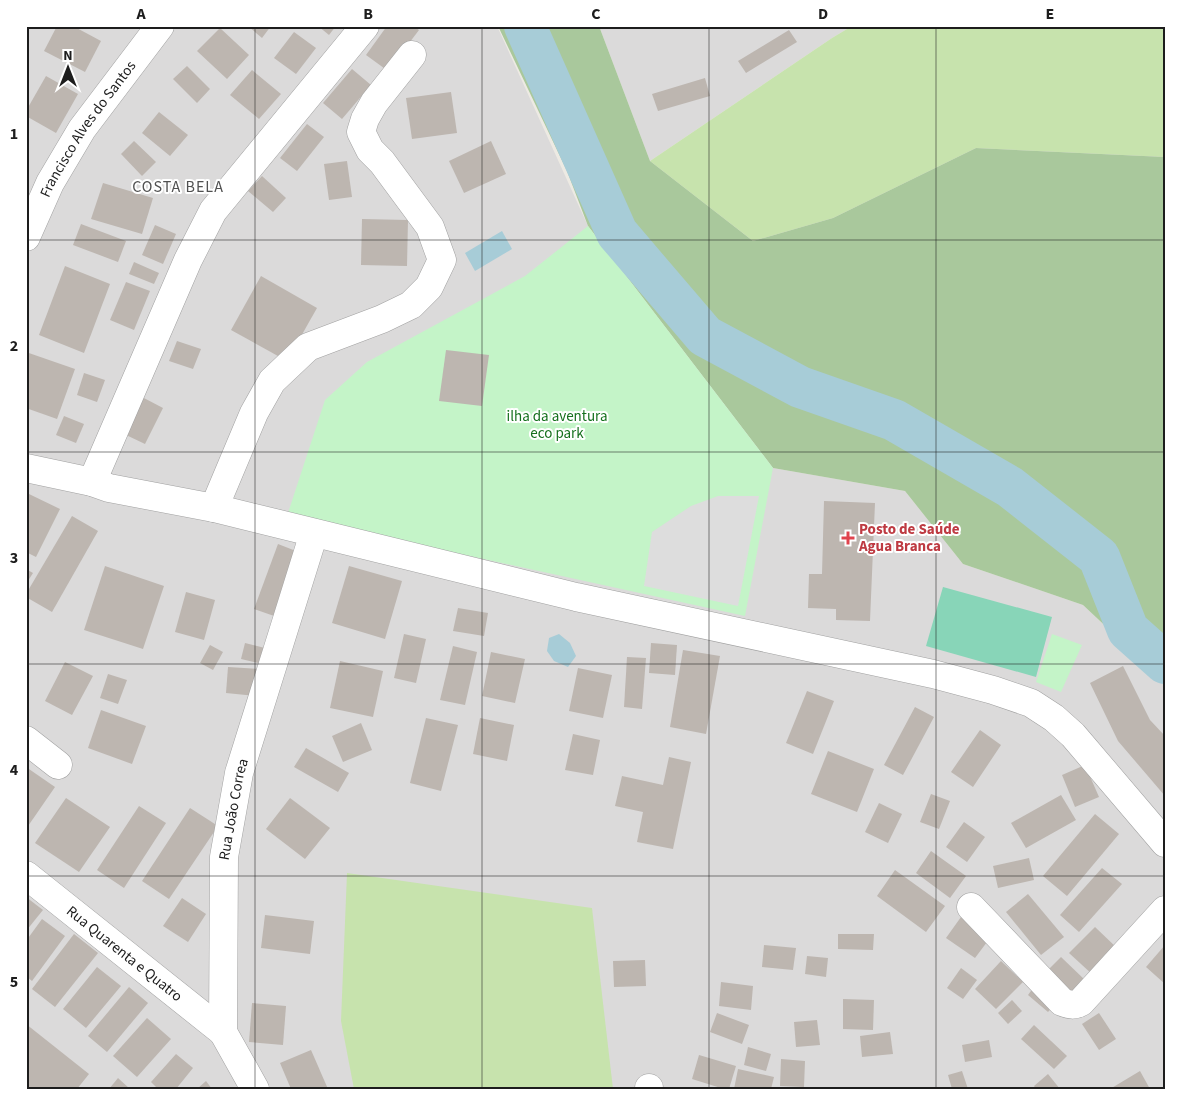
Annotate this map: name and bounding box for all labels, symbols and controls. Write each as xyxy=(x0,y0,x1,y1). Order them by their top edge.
text: A xyxy=(135,3,146,25)
text: B xyxy=(363,3,373,25)
text: C xyxy=(591,3,601,25)
text: D xyxy=(818,3,828,25)
text: E xyxy=(1046,3,1054,25)
north arrow xyxy=(42,42,92,92)
text: N xyxy=(63,46,73,66)
street label: Francisco Alves do Santos xyxy=(35,56,141,200)
text: 1 xyxy=(10,123,18,145)
district label: COSTA BELA xyxy=(132,176,224,198)
text: 2 xyxy=(10,335,18,357)
park label: ilha da aventura eco park xyxy=(507,406,607,444)
place label: Posto de Saúde Agua Branca xyxy=(858,519,960,557)
marker: Posto de Saúde Agua Branca xyxy=(841,531,855,545)
text: 3 xyxy=(10,547,18,569)
street label: Rua João Correa xyxy=(213,756,253,862)
text: 4 xyxy=(10,759,19,781)
street label: Rua Quarenta e Quatro xyxy=(62,901,187,1006)
text: 5 xyxy=(10,971,18,993)

